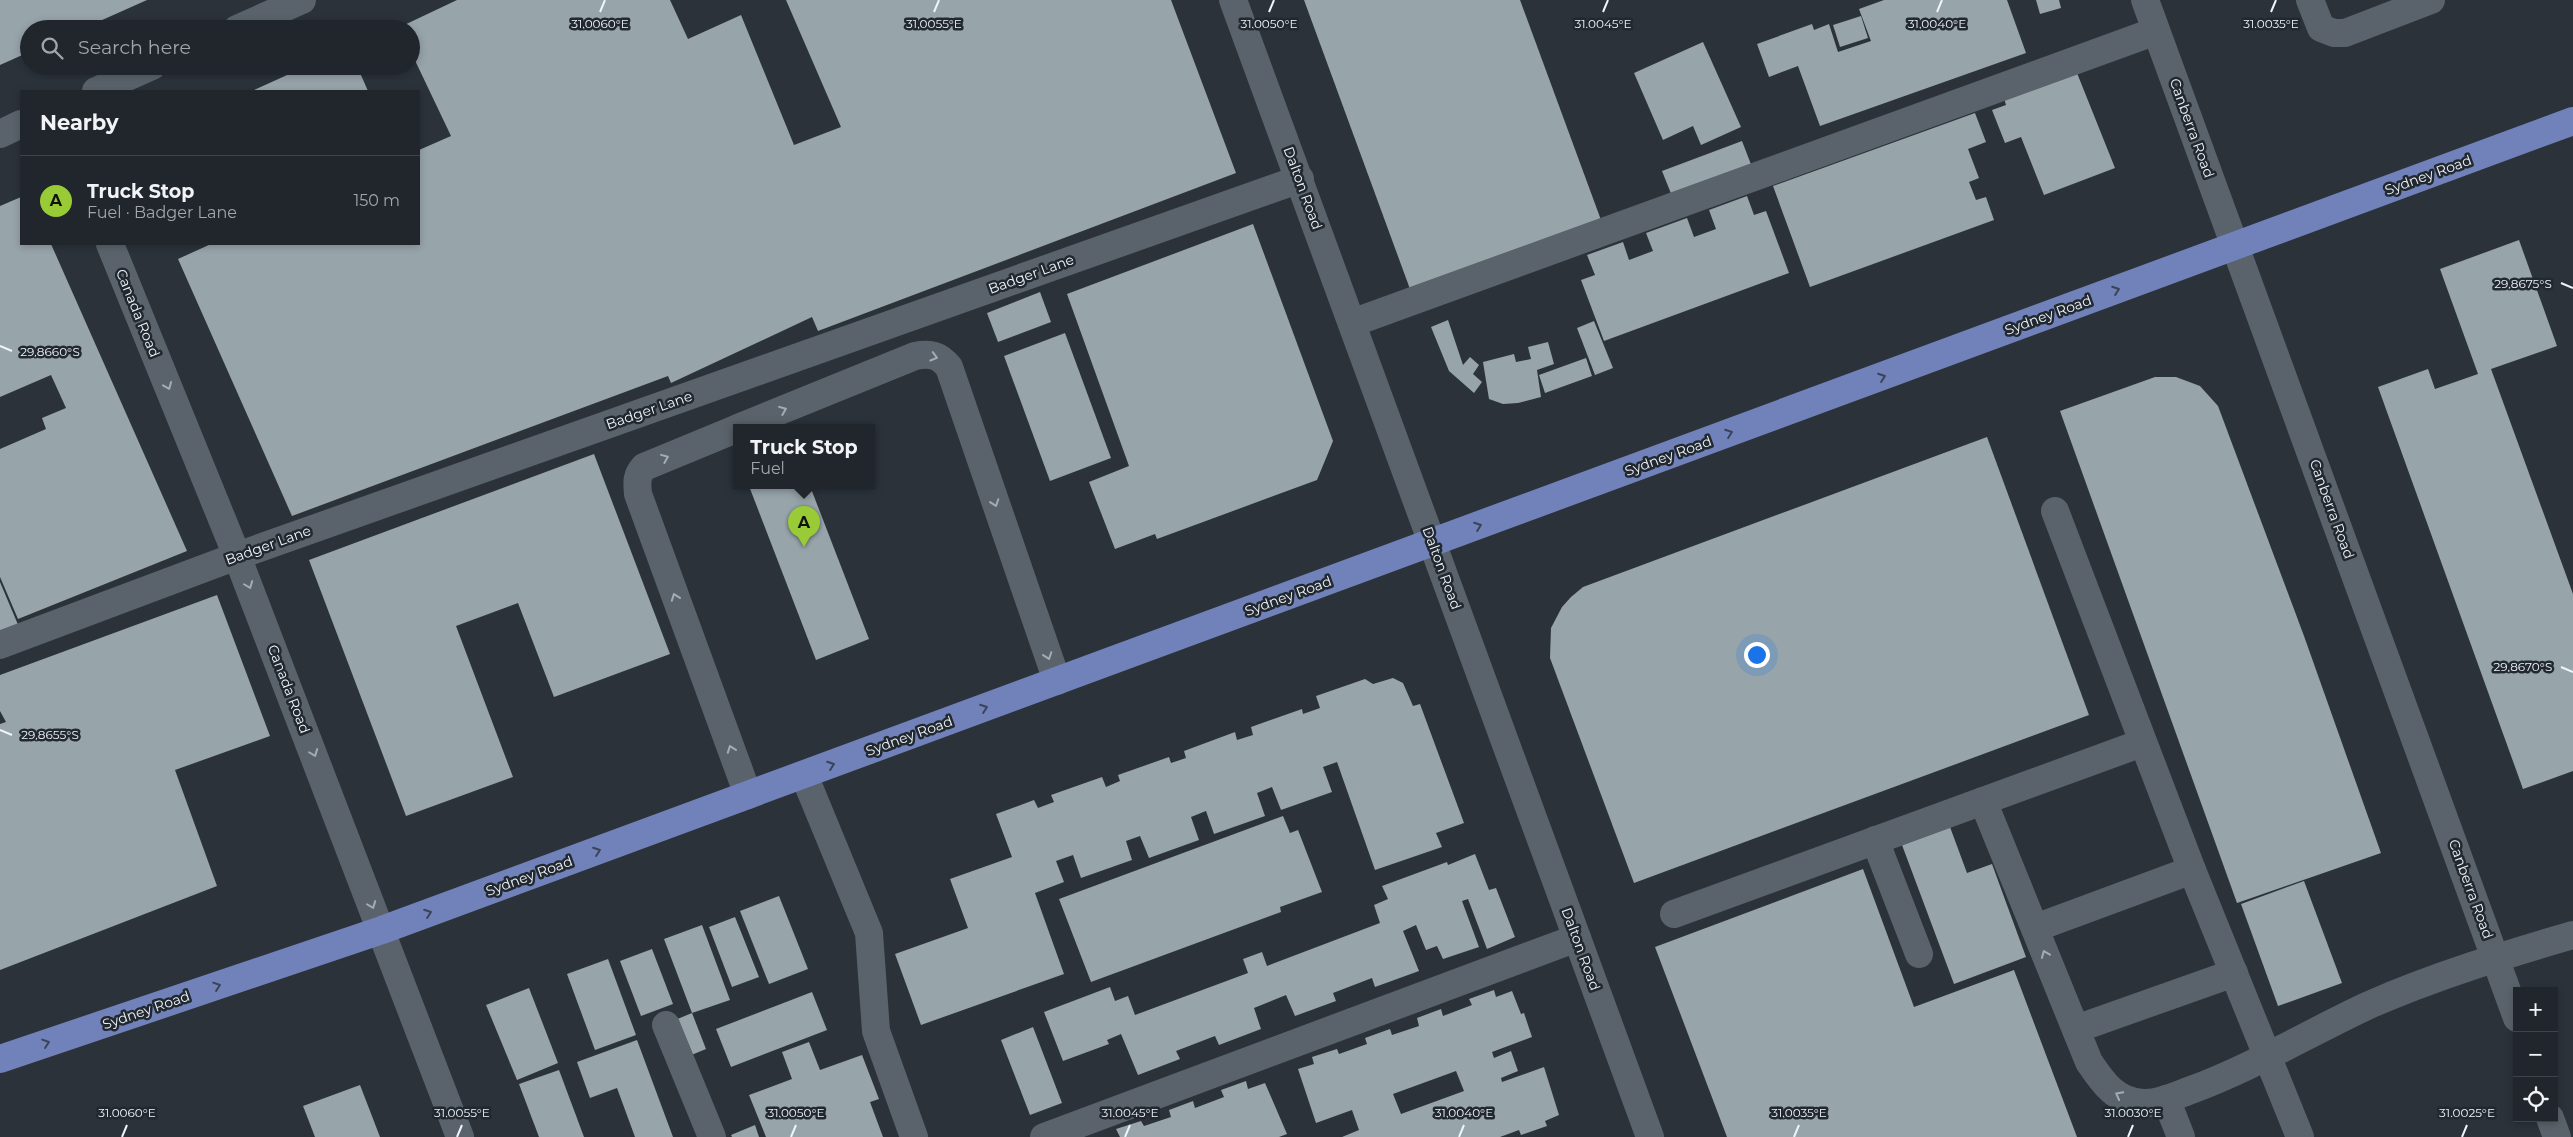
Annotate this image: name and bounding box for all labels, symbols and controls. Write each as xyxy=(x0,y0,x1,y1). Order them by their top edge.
text: 31.0060°E xyxy=(571,16,629,31)
text: 31.0055°E xyxy=(906,16,962,31)
text: 31.0050°E xyxy=(1240,16,1298,31)
text: 31.0045°E xyxy=(1575,16,1631,31)
text: 31.0040°E xyxy=(1908,16,1966,31)
text: 31.0035°E xyxy=(2243,16,2299,31)
search box xyxy=(20,20,420,75)
icon: search xyxy=(38,34,66,62)
text: Search here xyxy=(78,36,191,59)
street label: Canberra Road xyxy=(2166,76,2218,180)
text: Nearby xyxy=(40,110,119,135)
street label: Dalton Road xyxy=(1280,144,1326,232)
street label: Sydney Road xyxy=(2382,151,2474,199)
text: Truck Stop xyxy=(87,180,194,203)
text: A xyxy=(50,191,62,210)
text: 150 m xyxy=(353,191,400,210)
text: Fuel · Badger Lane xyxy=(87,203,237,222)
street label: Badger Lane xyxy=(986,250,1076,298)
street label: Canada Road xyxy=(112,266,164,360)
text: 29.8675°S xyxy=(2494,276,2552,291)
one-way arrow xyxy=(2111,286,2120,296)
street label: Sydney Road xyxy=(2002,291,2094,339)
text: 29.8660°S xyxy=(20,344,80,359)
one-way arrow xyxy=(929,351,938,361)
one-way arrow xyxy=(1877,373,1885,383)
one-way arrow xyxy=(161,381,172,390)
street label: Badger Lane xyxy=(603,387,695,433)
one-way arrow xyxy=(778,406,787,416)
popup xyxy=(733,424,875,489)
one-way arrow xyxy=(1724,429,1733,439)
street label: Sydney Road xyxy=(1622,432,1714,480)
text: Truck Stop xyxy=(750,436,858,459)
one-way arrow xyxy=(660,453,669,464)
street label: Canberra Road xyxy=(2306,457,2358,561)
text: Fuel xyxy=(750,459,785,478)
one-way arrow xyxy=(989,498,999,506)
pin: A xyxy=(788,506,820,547)
street label: Badger Lane xyxy=(223,521,313,569)
one-way arrow xyxy=(1473,522,1482,532)
street label: Dalton Road xyxy=(1419,524,1465,612)
street label: Sydney Road xyxy=(1242,572,1334,620)
one-way arrow xyxy=(243,580,253,589)
one-way arrow xyxy=(671,593,681,602)
street label: Canada Road xyxy=(264,642,314,736)
your location xyxy=(1744,642,1770,668)
one-way arrow xyxy=(1042,652,1052,660)
text: 29.8670°S xyxy=(2494,659,2552,674)
one-way arrow xyxy=(979,704,987,714)
street label: Sydney Road xyxy=(863,712,955,760)
text: 29.8655°S xyxy=(21,727,79,742)
one-way arrow xyxy=(727,746,737,754)
one-way arrow xyxy=(307,748,318,757)
one-way arrow xyxy=(826,761,835,771)
street label: Canberra Road xyxy=(2445,837,2497,941)
one-way arrow xyxy=(592,847,600,857)
street label: Sydney Road xyxy=(483,852,575,900)
one-way arrow xyxy=(366,900,376,909)
street label: Dalton Road xyxy=(1558,905,1604,993)
one-way arrow xyxy=(423,909,432,920)
one-way arrow xyxy=(2041,950,2052,959)
one-way arrow xyxy=(212,982,221,992)
street label: Sydney Road xyxy=(100,987,192,1033)
map controls xyxy=(2513,987,2558,1122)
button: + xyxy=(2513,987,2558,1032)
button: − xyxy=(2513,1032,2558,1077)
one-way arrow xyxy=(42,1039,50,1049)
button: locate xyxy=(2513,1077,2558,1122)
one-way arrow xyxy=(2116,1091,2125,1101)
text: 31.0060°E xyxy=(98,1105,156,1120)
text: 31.0055°E xyxy=(434,1105,490,1120)
text: 31.0050°E xyxy=(767,1105,825,1120)
text: 31.0045°E xyxy=(1102,1105,1158,1120)
text: 31.0040°E xyxy=(1435,1105,1493,1120)
text: 31.0035°E xyxy=(1771,1105,1827,1120)
text: 31.0030°E xyxy=(2104,1105,2162,1120)
text: 31.0025°E xyxy=(2439,1105,2495,1120)

